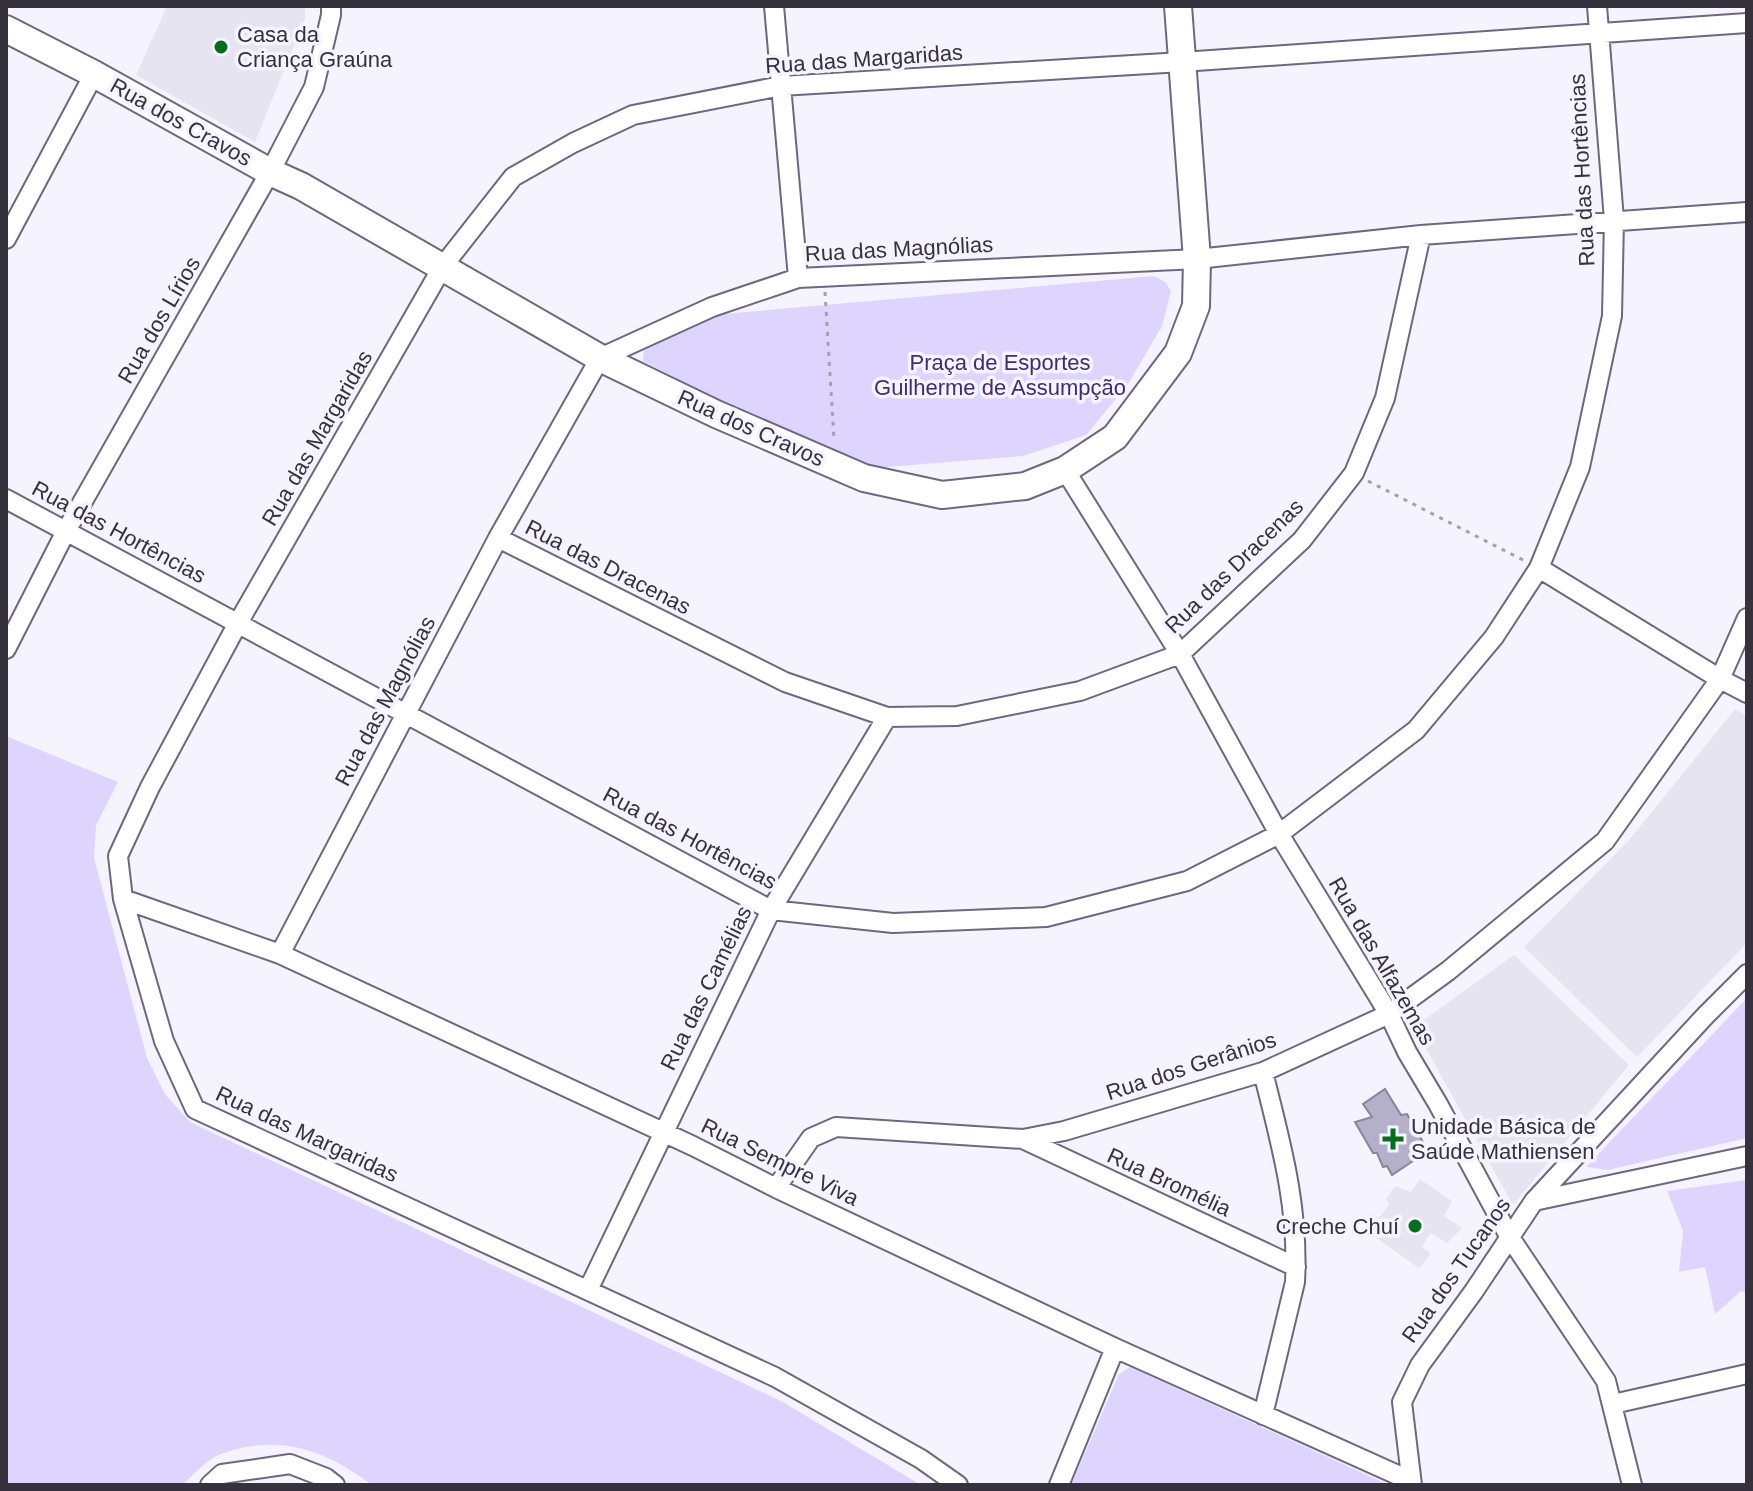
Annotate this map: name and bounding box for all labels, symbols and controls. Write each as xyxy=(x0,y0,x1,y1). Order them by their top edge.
place label: Casa da Criança Graúna xyxy=(237,22,393,72)
marker: Casa da Criança Graúna xyxy=(212,38,230,56)
street label: Rua das Margaridas xyxy=(764,40,964,78)
street label: Rua dos Cravos xyxy=(106,73,256,171)
street label: Rua das Hortências xyxy=(1564,73,1600,267)
street label: Rua das Magnólias xyxy=(804,232,994,266)
street label: Rua dos Lírios xyxy=(113,252,205,388)
street label: Rua das Margaridas xyxy=(257,346,377,530)
park label: Praça de Esportes Guilherme de Assumpção xyxy=(874,350,1126,400)
street label: Rua dos Cravos xyxy=(674,384,828,472)
street label: Rua das Hortências xyxy=(28,476,210,588)
street label: Rua das Dracenas xyxy=(1160,494,1308,638)
street label: Rua das Dracenas xyxy=(521,514,695,620)
street label: Rua das Magnólias xyxy=(330,612,440,790)
street label: Rua das Hortências xyxy=(599,782,781,894)
street label: Rua das Alfazemas xyxy=(1324,873,1440,1049)
street label: Rua das Camélias xyxy=(655,902,757,1074)
street label: Rua dos Gerânios xyxy=(1103,1027,1279,1105)
street label: Rua das Margaridas xyxy=(212,1081,402,1187)
street label: Rua Sempre Viva xyxy=(697,1113,863,1211)
place label: Unidade Básica de Saúde Mathiensen xyxy=(1411,1114,1596,1164)
marker: Unidade Básica de Saúde Mathiensen xyxy=(1382,1128,1404,1150)
street label: Rua Bromélia xyxy=(1103,1143,1235,1222)
street label: Rua dos Tucanos xyxy=(1397,1193,1515,1347)
place label: Creche Chuí xyxy=(1275,1214,1399,1239)
marker: Creche Chuí xyxy=(1406,1217,1424,1235)

